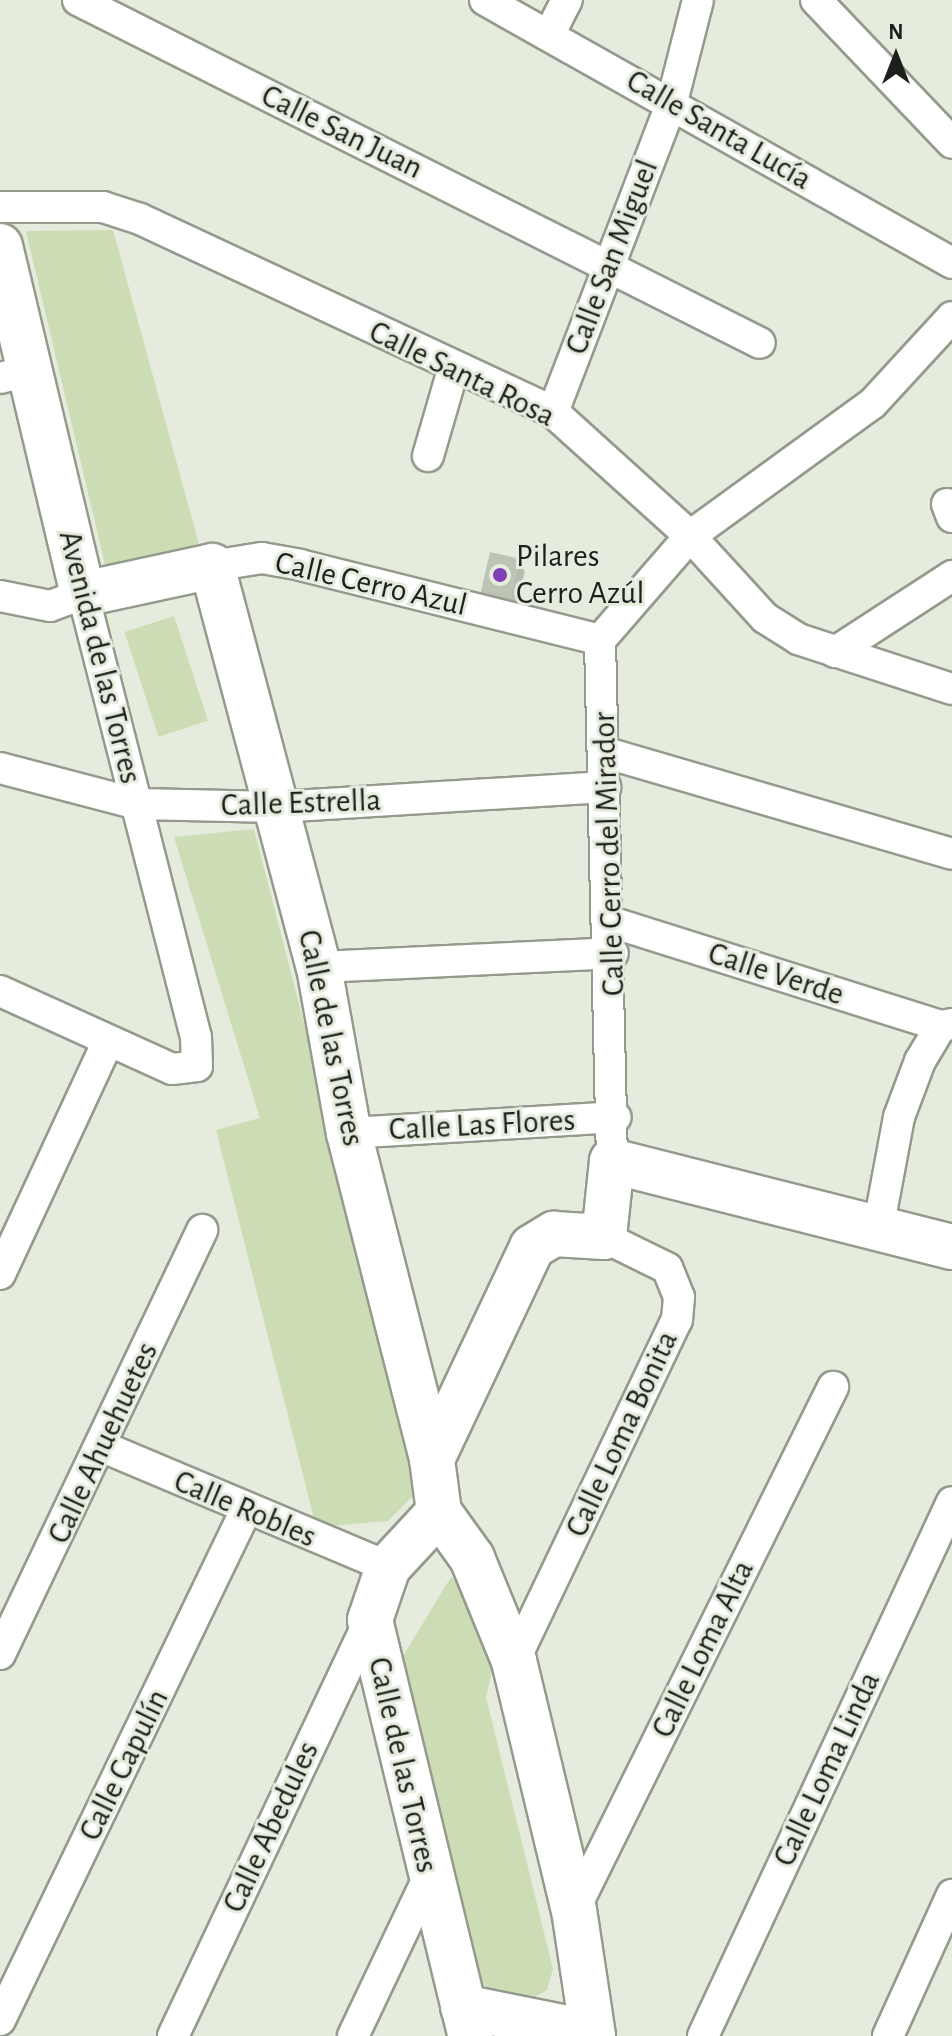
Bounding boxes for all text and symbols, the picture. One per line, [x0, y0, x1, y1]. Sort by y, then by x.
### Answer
north arrow [856, 16, 936, 96]
text: N [888, 21, 904, 43]
street label: Calle Santa Lucía [620, 62, 818, 198]
street label: Calle San Juan [255, 76, 429, 188]
street label: Calle San Miguel [557, 154, 667, 360]
street label: Calle Santa Rosa [363, 312, 561, 436]
street label: Avenida de las Torres [50, 527, 150, 787]
place label: Pilares Cerro Azúl [516, 538, 644, 613]
street label: Calle Cerro Azul [271, 543, 471, 625]
marker: Pilares Cerro Azúl [491, 566, 509, 584]
street label: Calle Cerro del Mirador [585, 711, 633, 997]
street label: Calle Estrella [220, 781, 382, 825]
street label: Calle de las Torres [289, 926, 373, 1150]
street label: Calle Verde [703, 934, 849, 1014]
street label: Calle Las Flores [388, 1101, 576, 1149]
street label: Calle Loma Bonita [558, 1325, 686, 1543]
street label: Calle Ahuehuetes [40, 1336, 166, 1550]
street label: Calle Robles [168, 1462, 322, 1556]
street label: Calle Loma Alta [644, 1554, 762, 1744]
street label: Calle de las Torres [360, 1654, 446, 1876]
street label: Calle Loma Linda [765, 1666, 889, 1872]
street label: Calle Capulín [71, 1683, 177, 1847]
street label: Calle Abedules [215, 1735, 327, 1919]

